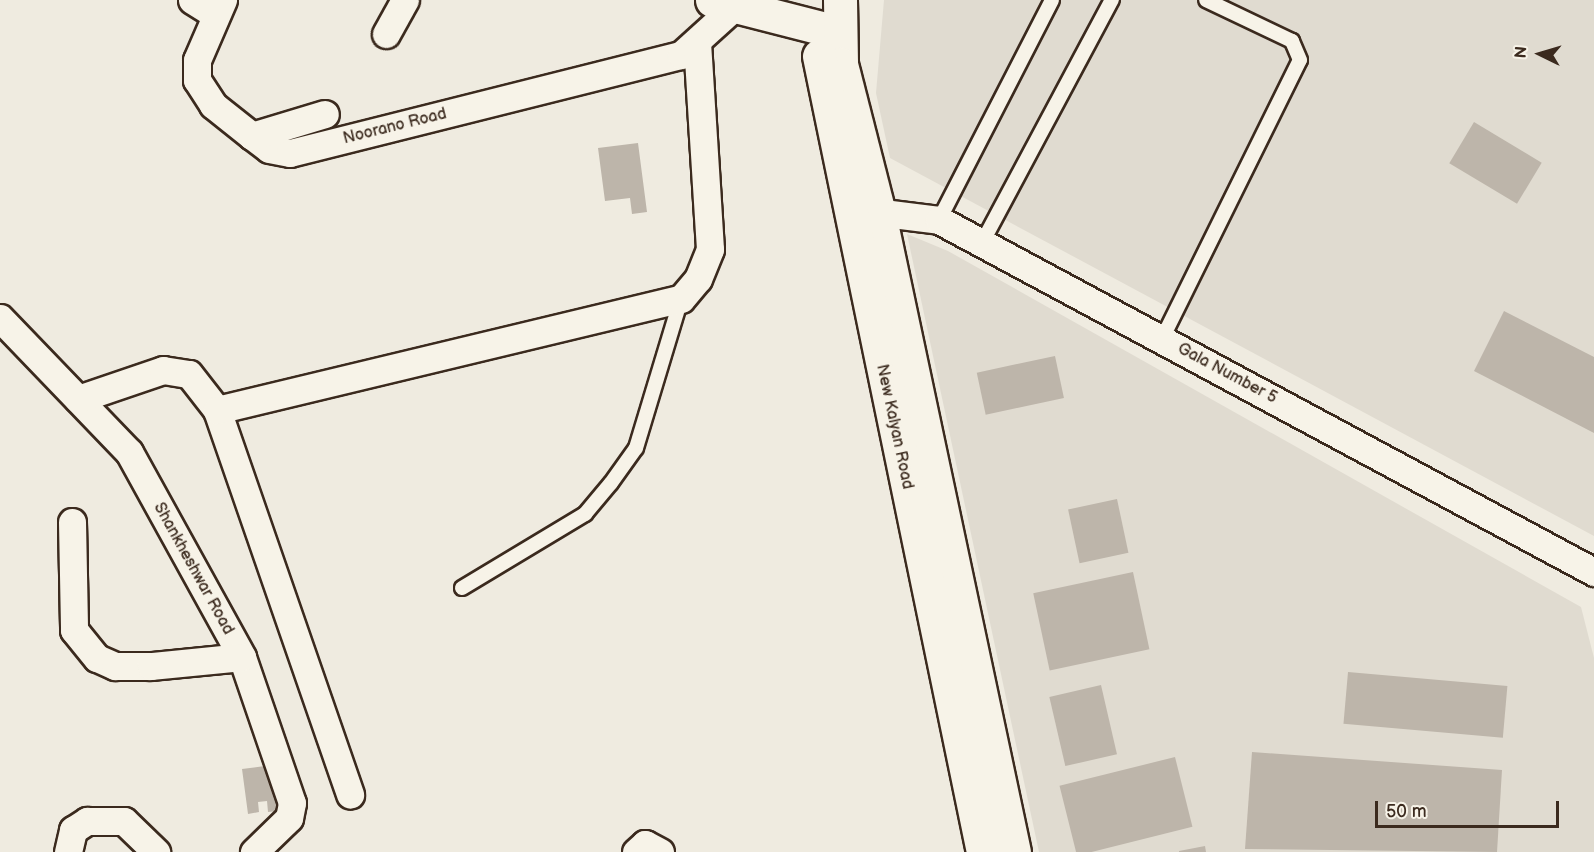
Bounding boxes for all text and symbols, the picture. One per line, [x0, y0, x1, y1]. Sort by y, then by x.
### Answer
north arrow [1510, 24, 1570, 84]
text: N [1512, 46, 1532, 59]
street label: Noorano Road [341, 105, 449, 149]
street label: Gala Number 5 [1174, 340, 1280, 408]
street label: New Kalyan Road [871, 363, 917, 491]
street label: Shankheshwar Road [149, 500, 237, 638]
scale bar [1378, 789, 1562, 827]
text: 50 m [1386, 801, 1427, 822]

